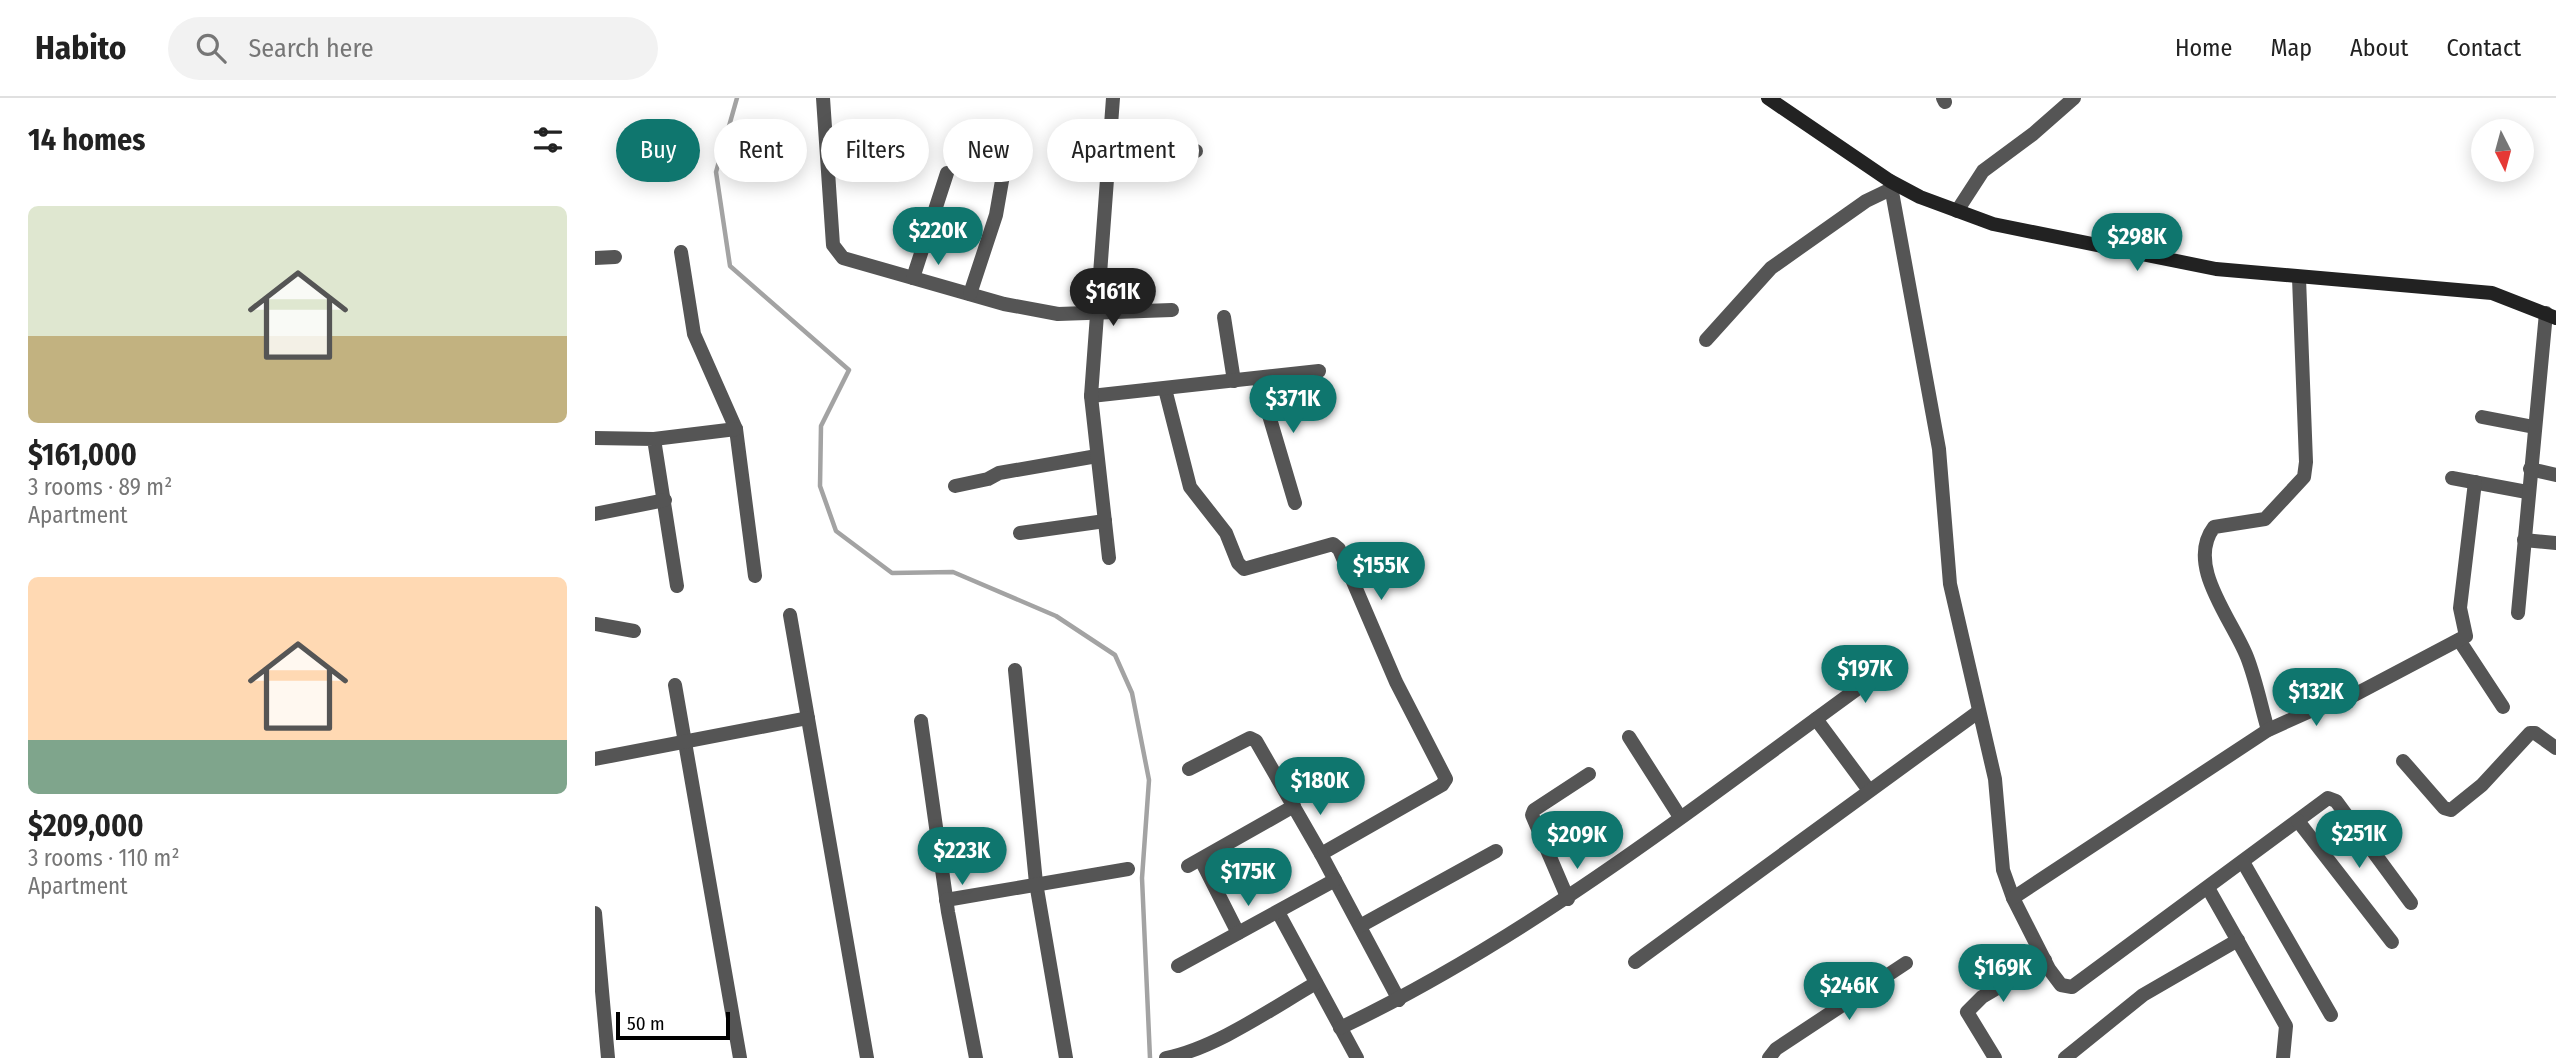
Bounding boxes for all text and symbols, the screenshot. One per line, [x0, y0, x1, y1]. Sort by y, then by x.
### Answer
search box [168, 17, 658, 80]
text: Habito [35, 28, 126, 68]
icon: search [192, 29, 230, 67]
text: Search here [248, 33, 374, 64]
text: Home [2175, 34, 2232, 62]
text: Map [2270, 34, 2312, 62]
text: About [2350, 34, 2408, 62]
text: Contact [2446, 34, 2521, 62]
chip: Buy [616, 119, 700, 182]
chip: Rent [714, 119, 807, 182]
chip: Filters [821, 119, 929, 182]
chip: New [943, 119, 1033, 182]
chip: Apartment [1047, 119, 1199, 182]
north arrow [2471, 119, 2534, 182]
map controls [2471, 119, 2534, 182]
icon: filters [529, 121, 567, 159]
text: 14 homes [28, 122, 145, 158]
pin: $220K [889, 208, 987, 267]
pin: $298K [2088, 214, 2186, 273]
text: $220K [909, 216, 967, 244]
text: $298K [2107, 222, 2167, 250]
icon: home [235, 252, 361, 378]
pin: $161K [1064, 268, 1162, 328]
text: $161K [1086, 277, 1140, 305]
pin: $371K [1244, 376, 1342, 435]
text: $371K [1266, 384, 1320, 412]
text: $161,000 [28, 437, 137, 473]
text: 3 rooms · 89 m² [28, 473, 172, 501]
text: Apartment [28, 501, 128, 529]
pin: $155K [1332, 542, 1430, 602]
text: $155K [1353, 551, 1409, 579]
icon: home [235, 623, 361, 749]
pin: $197K [1816, 646, 1914, 705]
text: $197K [1837, 654, 1893, 682]
pin: $132K [2267, 668, 2365, 728]
text: $132K [2288, 677, 2344, 705]
pin: $180K [1271, 758, 1369, 817]
text: $180K [1291, 766, 1349, 794]
text: $209,000 [28, 808, 144, 844]
pin: $251K [2310, 810, 2408, 870]
pin: $209K [1528, 812, 1626, 871]
text: $251K [2331, 819, 2387, 847]
text: $209K [1547, 820, 1607, 848]
pin: $223K [913, 828, 1011, 887]
text: $223K [934, 836, 990, 864]
text: 3 rooms · 110 m² [28, 844, 179, 872]
pin: $175K [1199, 848, 1297, 908]
text: $175K [1221, 857, 1275, 885]
text: Apartment [28, 872, 128, 900]
pin: $169K [1954, 944, 2052, 1004]
text: $169K [1974, 953, 2032, 981]
pin: $246K [1800, 962, 1898, 1022]
text: $246K [1820, 971, 1878, 999]
scale bar [616, 1009, 730, 1041]
text: 50 m [627, 1012, 665, 1035]

